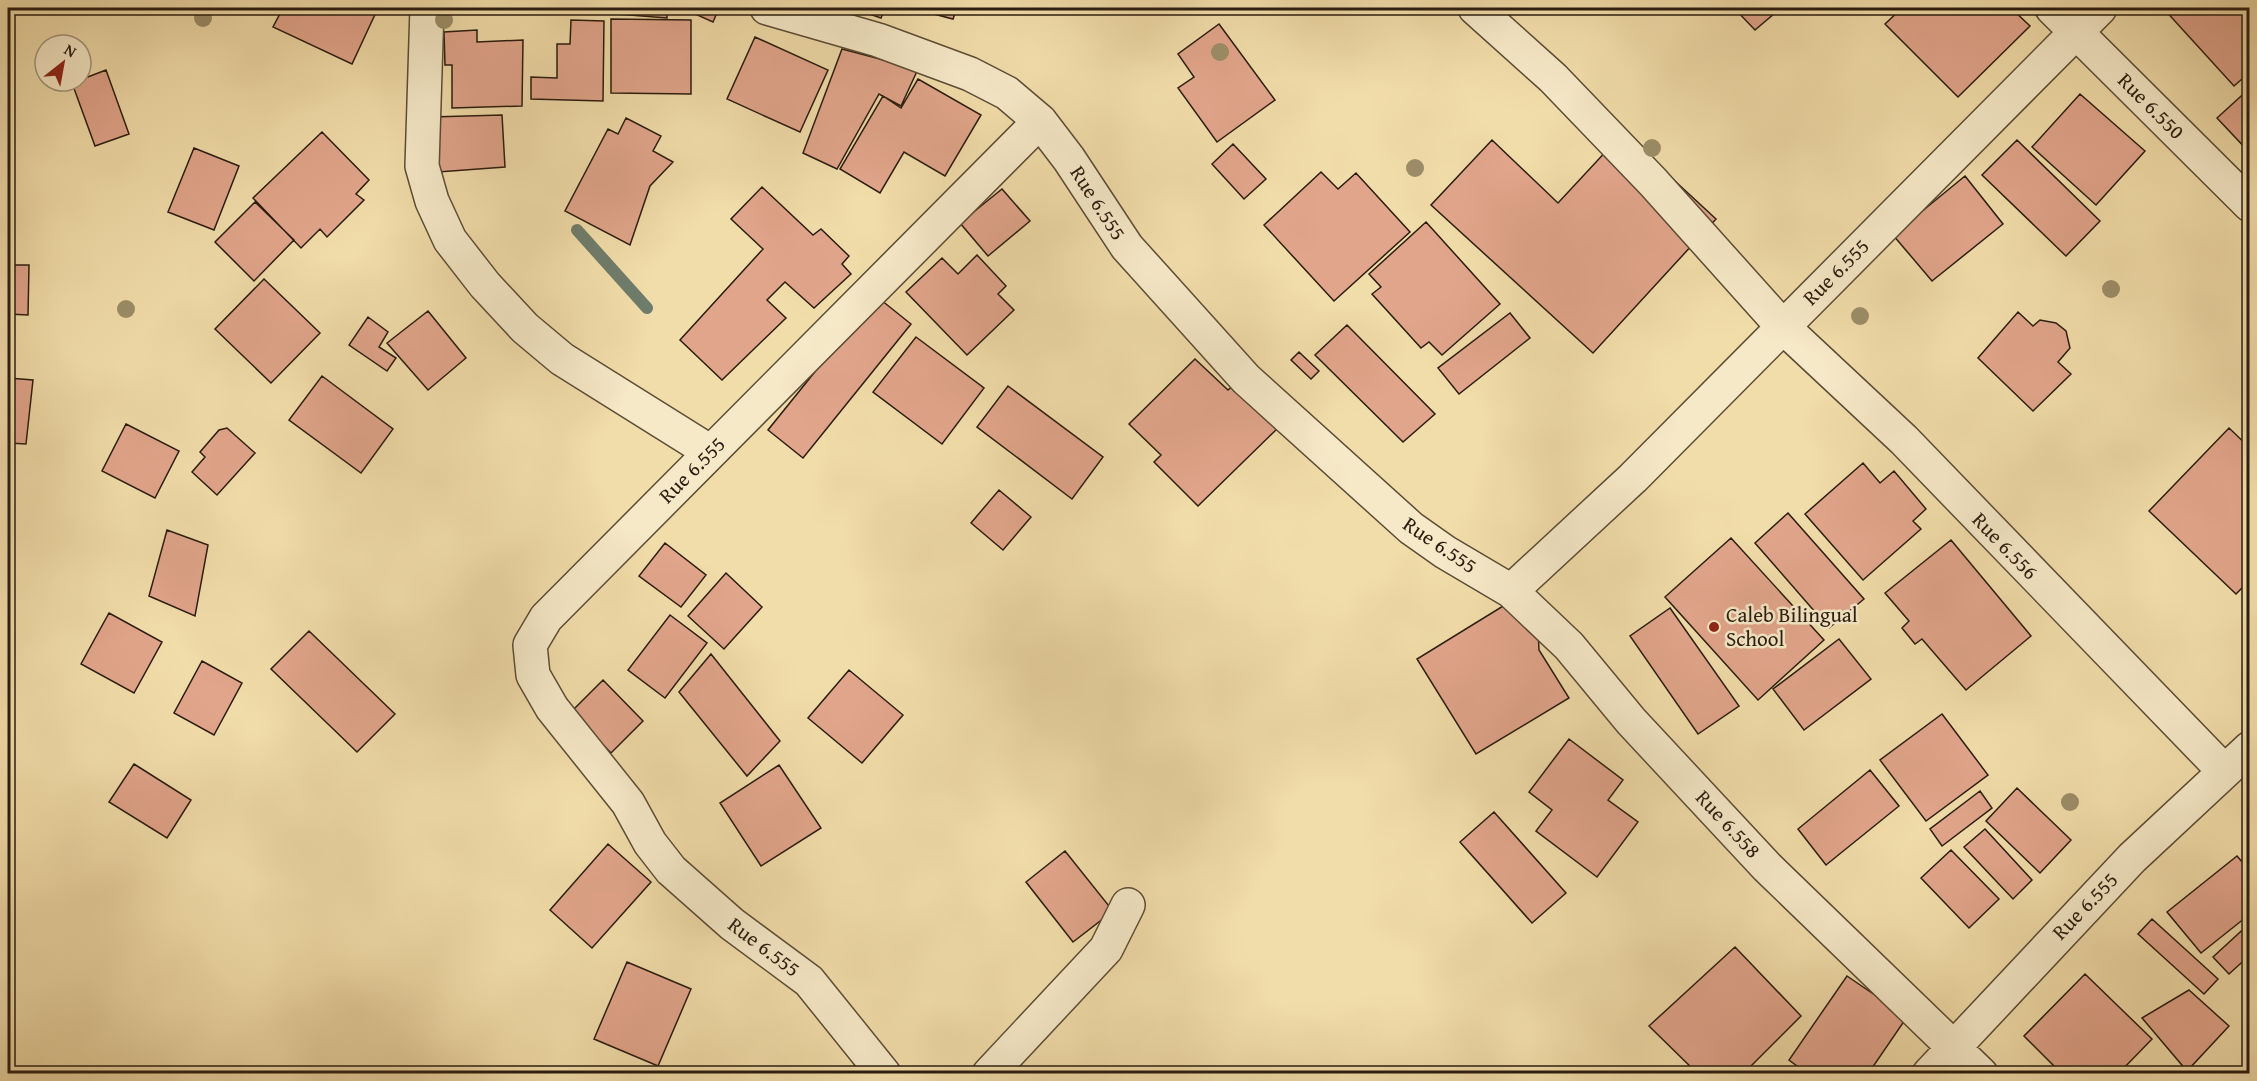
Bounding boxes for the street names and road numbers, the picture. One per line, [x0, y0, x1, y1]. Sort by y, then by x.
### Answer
street label: Rue 6.550 [2111, 65, 2192, 146]
street label: Rue 6.555 [1063, 159, 1134, 246]
street label: Rue 6.555 [1795, 231, 1876, 312]
street label: Rue 6.555 [651, 429, 732, 510]
street label: Rue 6.556 [1965, 505, 2046, 586]
street label: Rue 6.555 [1397, 508, 1484, 581]
street label: Rue 6.558 [1689, 783, 1768, 865]
street label: Rue 6.555 [2044, 865, 2125, 946]
street label: Rue 6.555 [722, 909, 807, 984]

